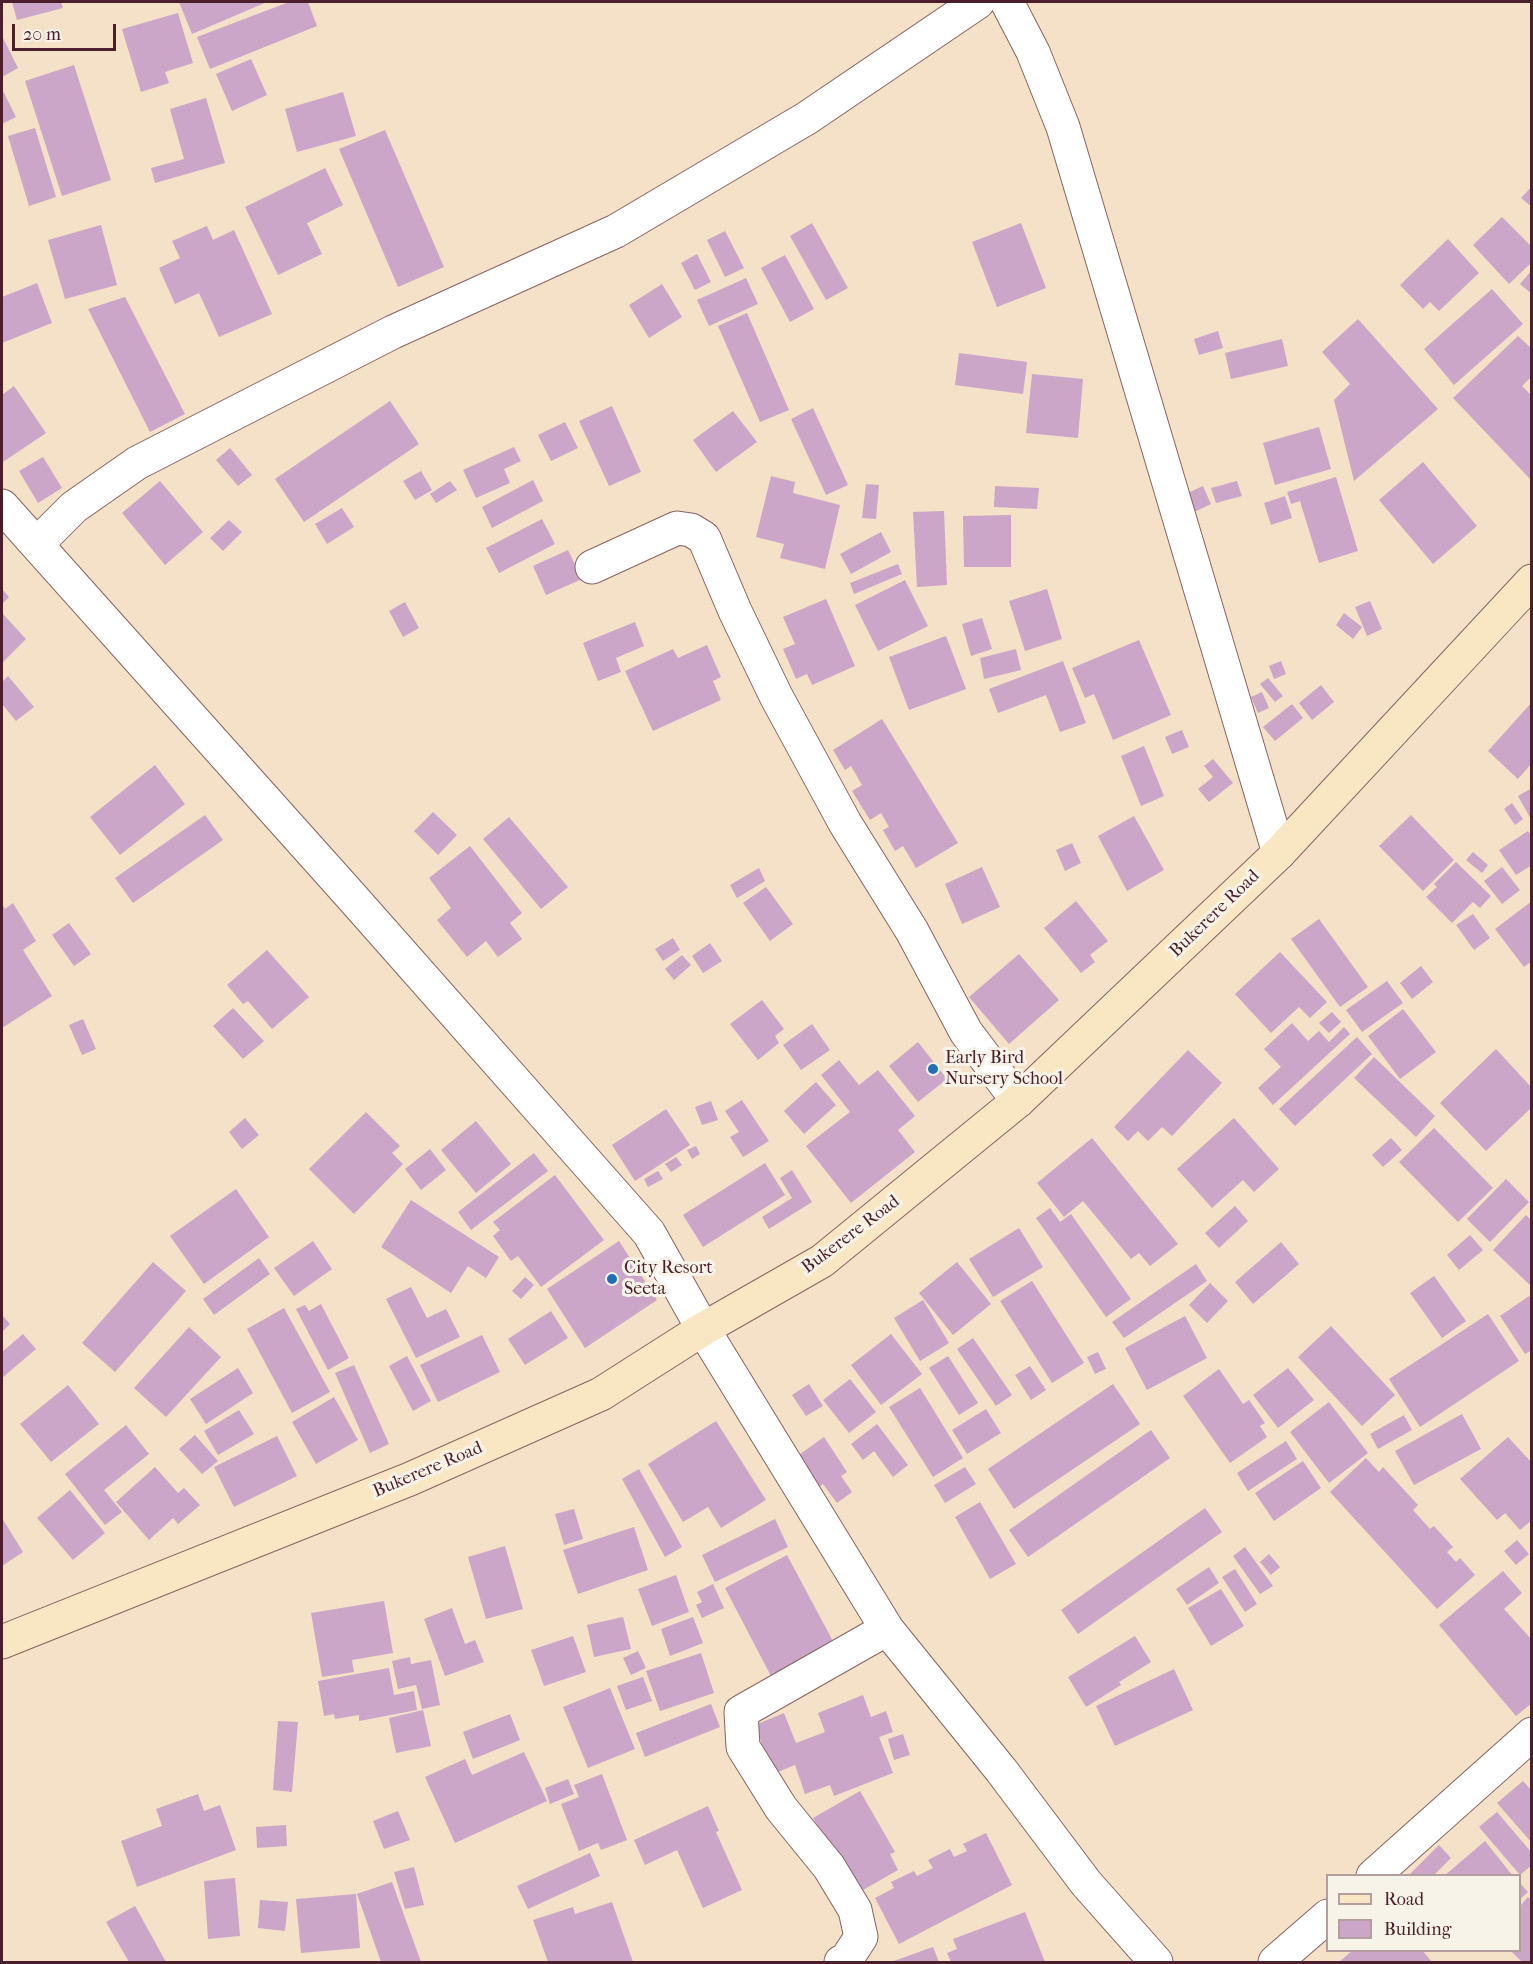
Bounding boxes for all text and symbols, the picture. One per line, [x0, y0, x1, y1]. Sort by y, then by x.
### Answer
scale bar [15, 12, 118, 50]
text: 20 m [23, 24, 61, 45]
street label: Bukerere Road [1166, 866, 1264, 962]
place label: Early Bird Nursery School [945, 1048, 1063, 1090]
marker: Early Bird Nursery School [926, 1062, 940, 1076]
street label: Bukerere Road [798, 1191, 904, 1279]
place label: City Resort Seeta [624, 1258, 713, 1300]
marker: City Resort Seeta [605, 1272, 619, 1286]
street label: Bukerere Road [370, 1437, 486, 1503]
legend [1326, 1874, 1521, 1952]
text: Road [1384, 1889, 1424, 1910]
text: Building [1384, 1919, 1451, 1940]

